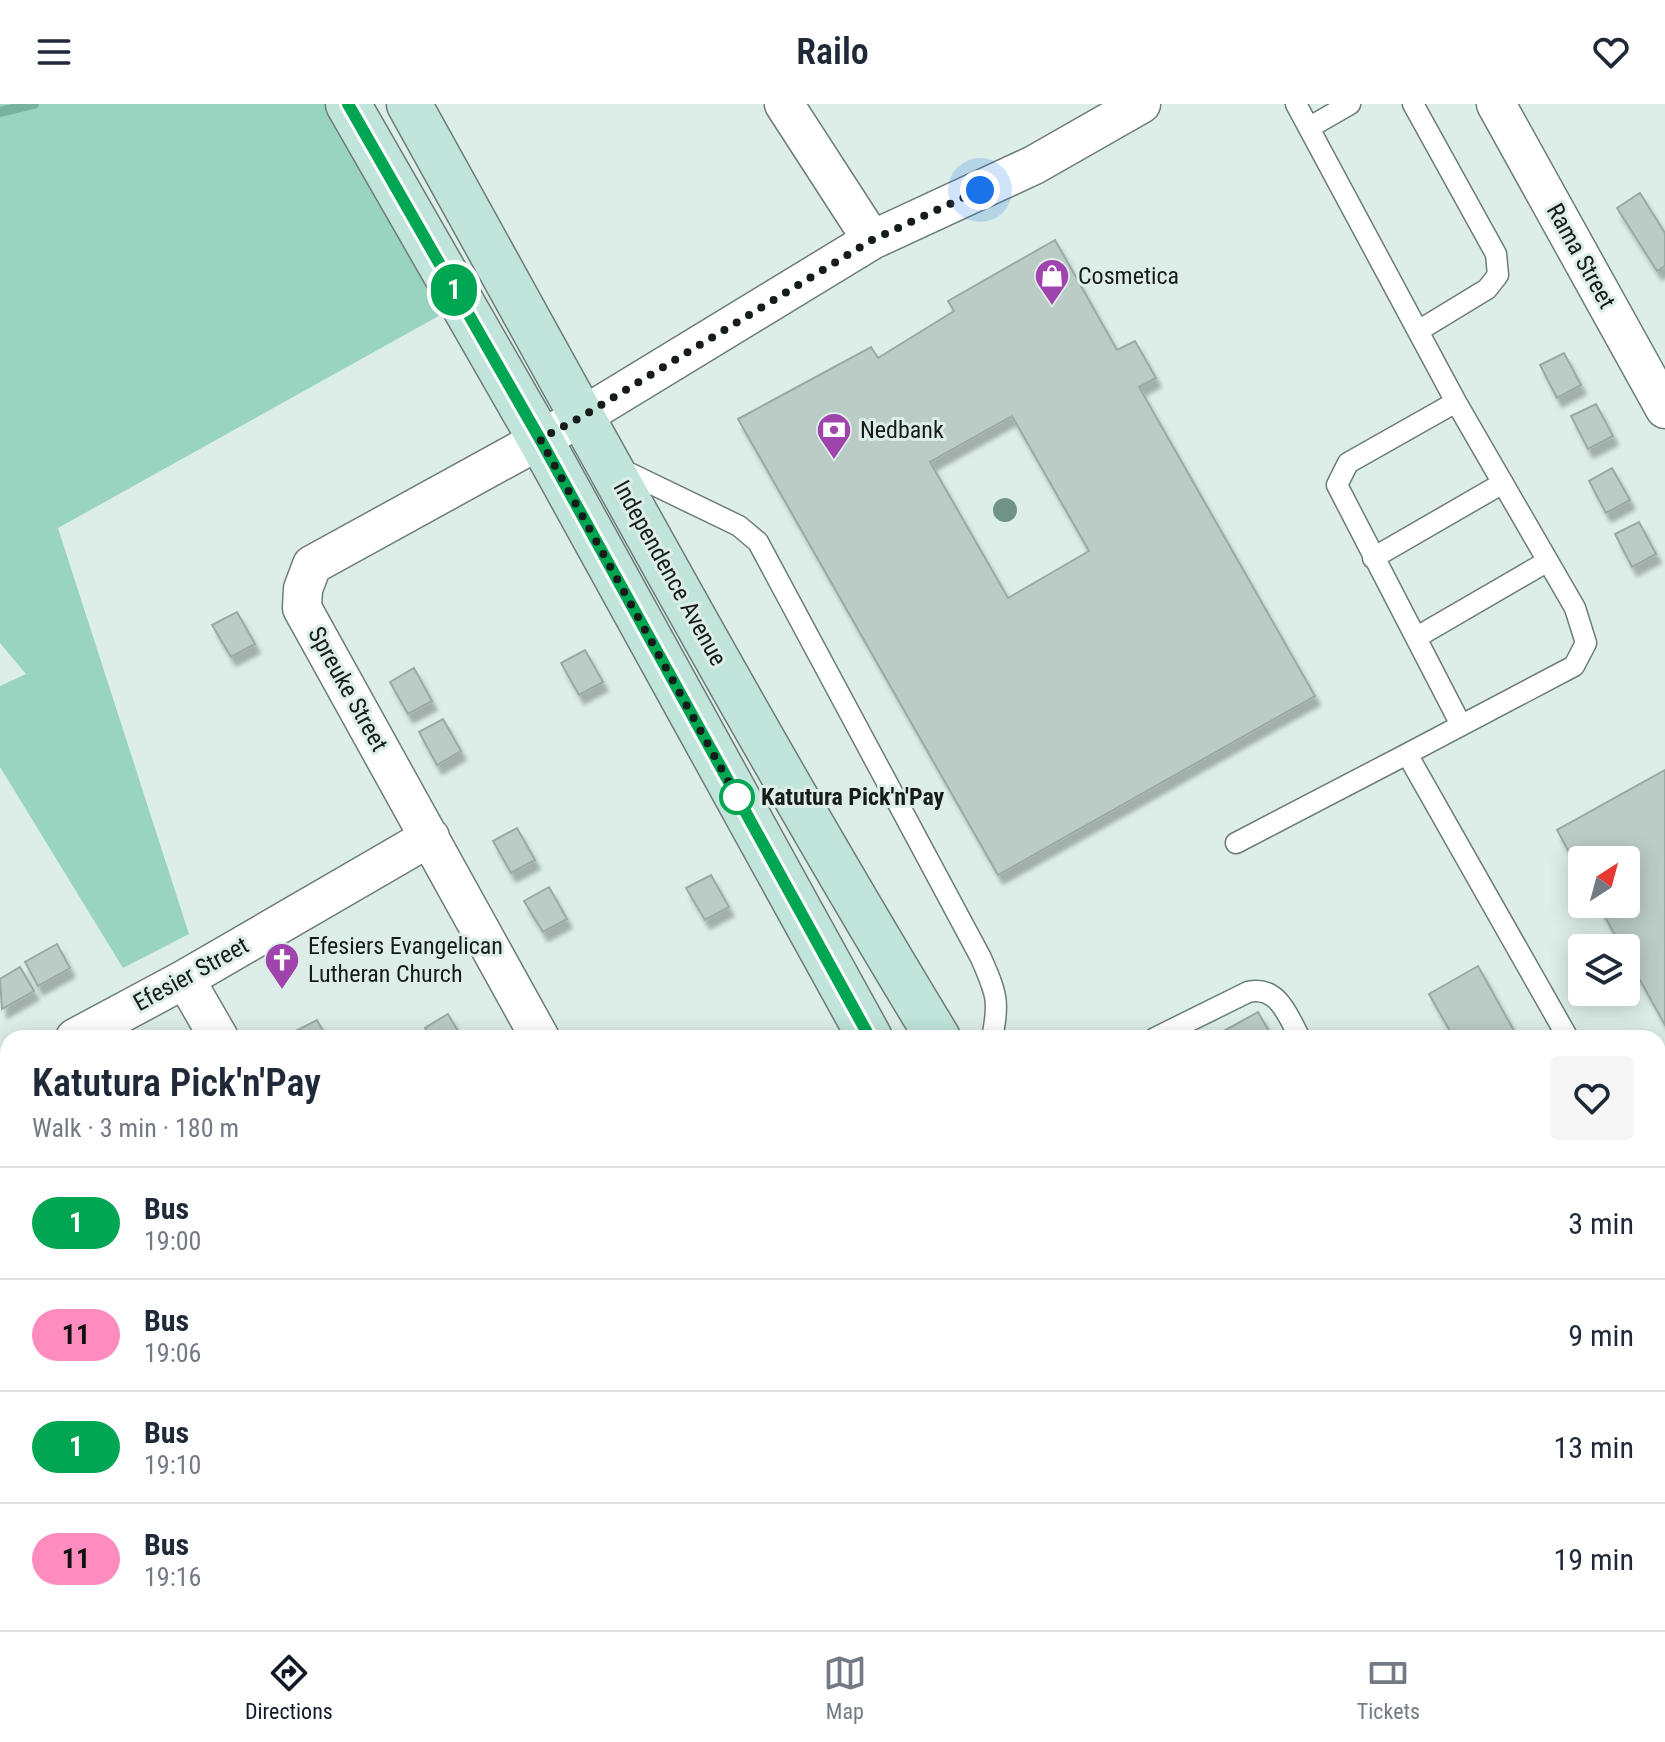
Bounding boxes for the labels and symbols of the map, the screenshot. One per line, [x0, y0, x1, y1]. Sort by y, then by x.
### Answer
your location [960, 170, 1000, 210]
street label: Rama Street [1541, 199, 1621, 313]
shop icon: Cosmetica [1033, 257, 1071, 307]
place label: Cosmetica [1078, 262, 1179, 290]
line badge: 1 [428, 264, 480, 316]
bank icon: Nedbank [815, 411, 853, 461]
place label: Nedbank [860, 416, 944, 444]
street label: Independence Avenue [608, 476, 732, 670]
street label: Spreuke Street [302, 622, 394, 756]
marker: Katutura Pick'n'Pay [720, 780, 754, 814]
place label: Katutura Pick'n'Pay [761, 783, 945, 811]
north arrow [1568, 846, 1640, 918]
street label: Efesier Street [129, 931, 253, 1017]
place label: Efesiers Evangelican Lutheran Church [308, 932, 503, 988]
church icon: Efesiers Evangelican Lutheran Church [263, 941, 301, 991]

